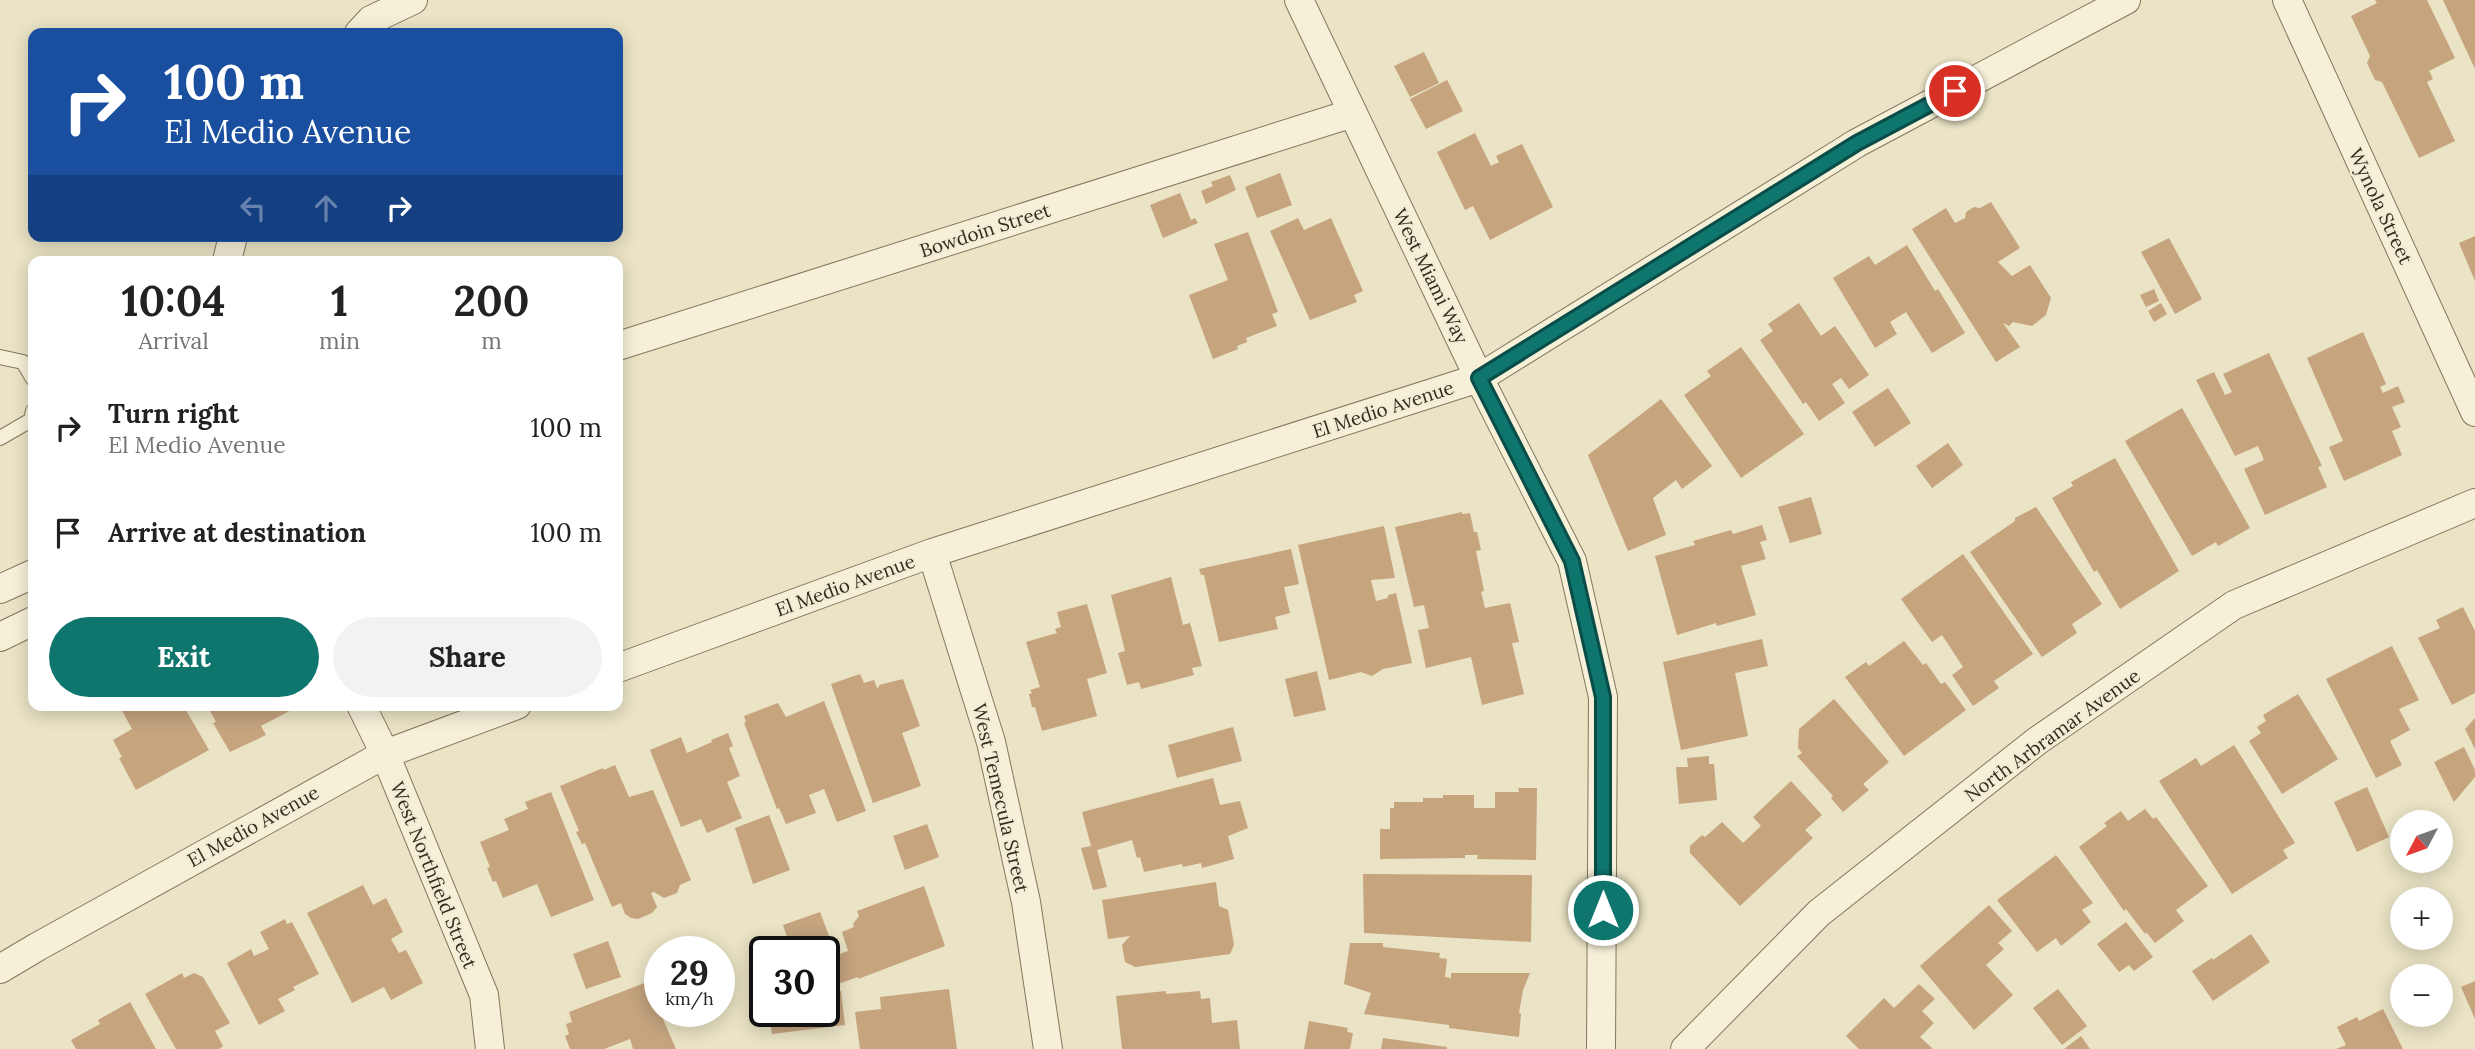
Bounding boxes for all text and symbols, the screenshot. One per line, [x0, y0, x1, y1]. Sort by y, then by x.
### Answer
text: 100 m [164, 50, 304, 112]
icon: right [49, 56, 140, 147]
pin [1925, 61, 1985, 121]
icon: arrive [1936, 72, 1974, 110]
text: El Medio Avenue [164, 111, 411, 152]
street label: Wynola Street [2344, 144, 2419, 268]
icon: left [234, 189, 272, 227]
icon: ahead [307, 189, 345, 227]
icon: right [380, 189, 418, 227]
street label: Bowdoin Street [917, 197, 1054, 262]
street label: West Miami Way [1388, 205, 1474, 347]
text: 10:04 [122, 274, 226, 328]
text: 1 [331, 274, 348, 328]
text: 200 [454, 274, 529, 328]
text: Arrival [138, 326, 209, 355]
text: min [319, 326, 360, 355]
text: m [481, 326, 502, 355]
street label: El Medio Avenue [1309, 375, 1457, 443]
text: Turn right [108, 397, 239, 430]
icon: right [49, 409, 87, 447]
text: 100 m [530, 411, 602, 444]
text: El Medio Avenue [108, 430, 286, 459]
icon: arrive [49, 514, 87, 552]
text: Arrive at destination [108, 516, 366, 549]
text: 100 m [530, 516, 602, 549]
street label: El Medio Avenue [772, 549, 918, 621]
button: Exit [49, 617, 319, 697]
button: Share [333, 617, 602, 697]
street label: North Arbramar Avenue [1960, 663, 2144, 807]
street label: West Temecula Street [968, 701, 1035, 896]
street label: West Northfield Street [385, 778, 483, 973]
street label: El Medio Avenue [183, 780, 323, 872]
north arrow [2390, 810, 2454, 873]
map controls [2390, 810, 2453, 1027]
position arrow [1566, 873, 1640, 947]
button: + [2390, 887, 2453, 950]
speed limit sign: 30 [749, 936, 840, 1027]
text: 29 [670, 950, 709, 995]
button: − [2390, 964, 2453, 1027]
text: km/h [665, 987, 714, 1010]

